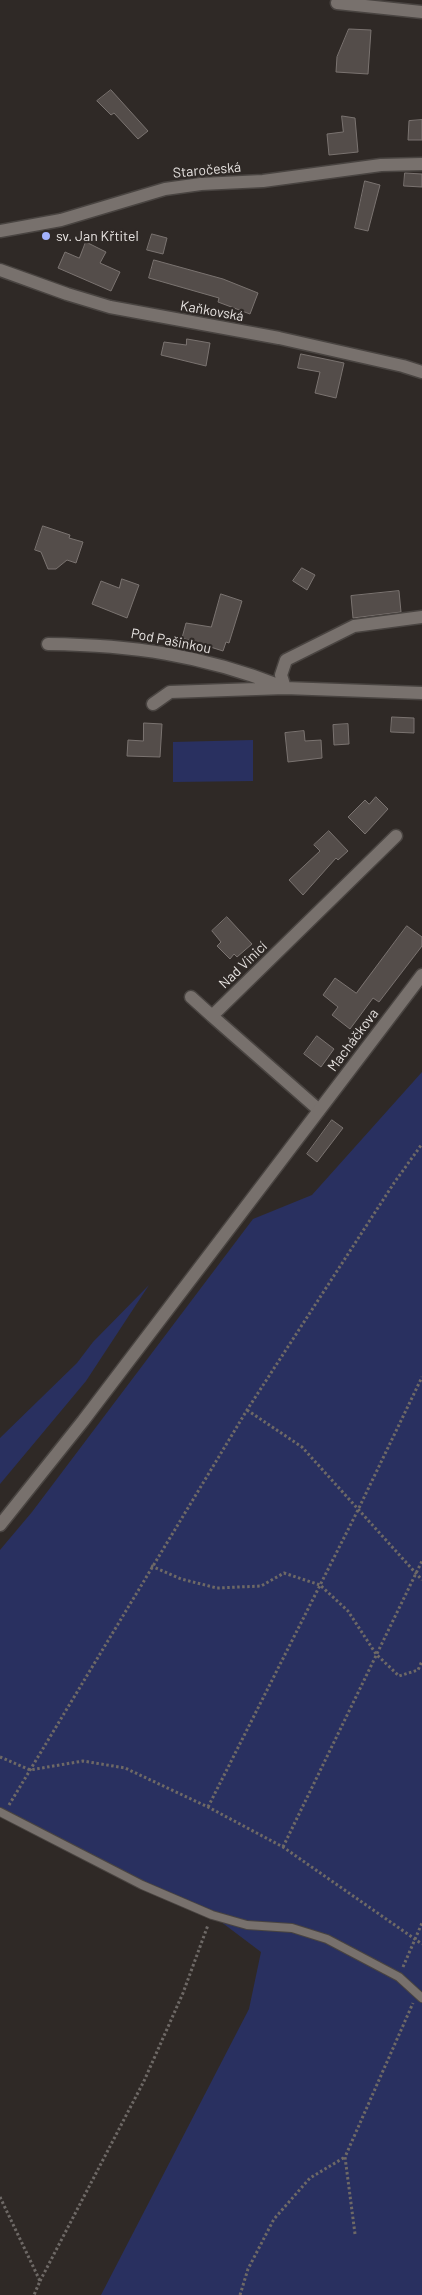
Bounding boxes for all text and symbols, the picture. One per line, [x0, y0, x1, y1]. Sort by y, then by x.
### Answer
street label: Staročeská [172, 159, 242, 181]
place label: sv. Jan Křtitel [56, 228, 139, 244]
marker: sv. Jan Křtitel [40, 230, 52, 242]
street label: Kaňkovská [179, 297, 245, 325]
street label: Pod Pašinkou [130, 625, 212, 657]
street label: Nad Vinicí [215, 938, 271, 992]
street label: Macháčkova [324, 1005, 382, 1075]

